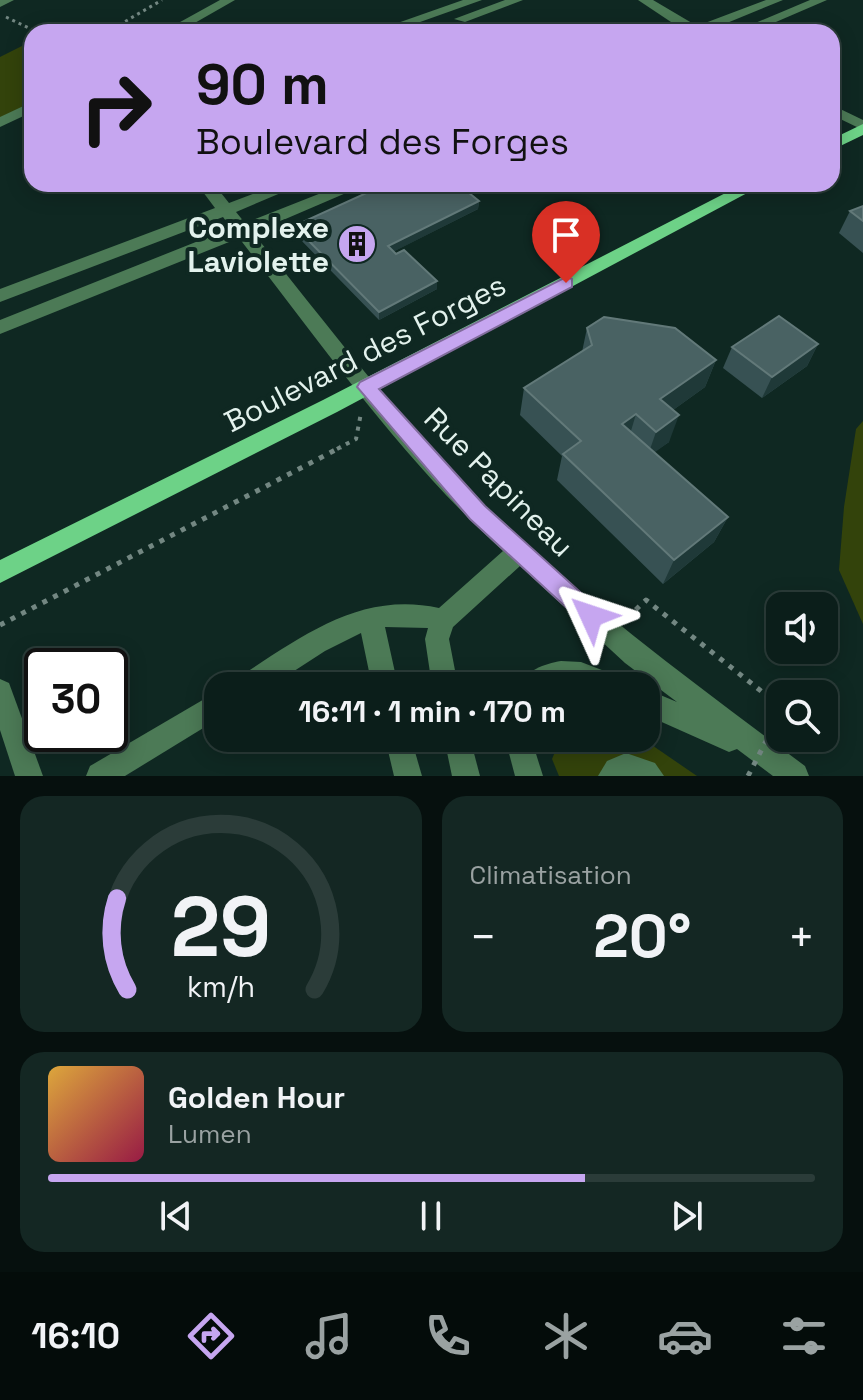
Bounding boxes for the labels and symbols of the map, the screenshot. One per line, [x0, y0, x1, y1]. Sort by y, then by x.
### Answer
pin [532, 201, 600, 283]
place label: Complexe Laviolette [187, 208, 329, 281]
building icon: Complexe Laviolette [336, 223, 378, 265]
street label: Boulevard des Forges [218, 265, 512, 441]
street label: Rue Papineau [416, 399, 582, 565]
position arrow [549, 574, 633, 658]
speed limit sign: 30 [24, 648, 128, 752]

